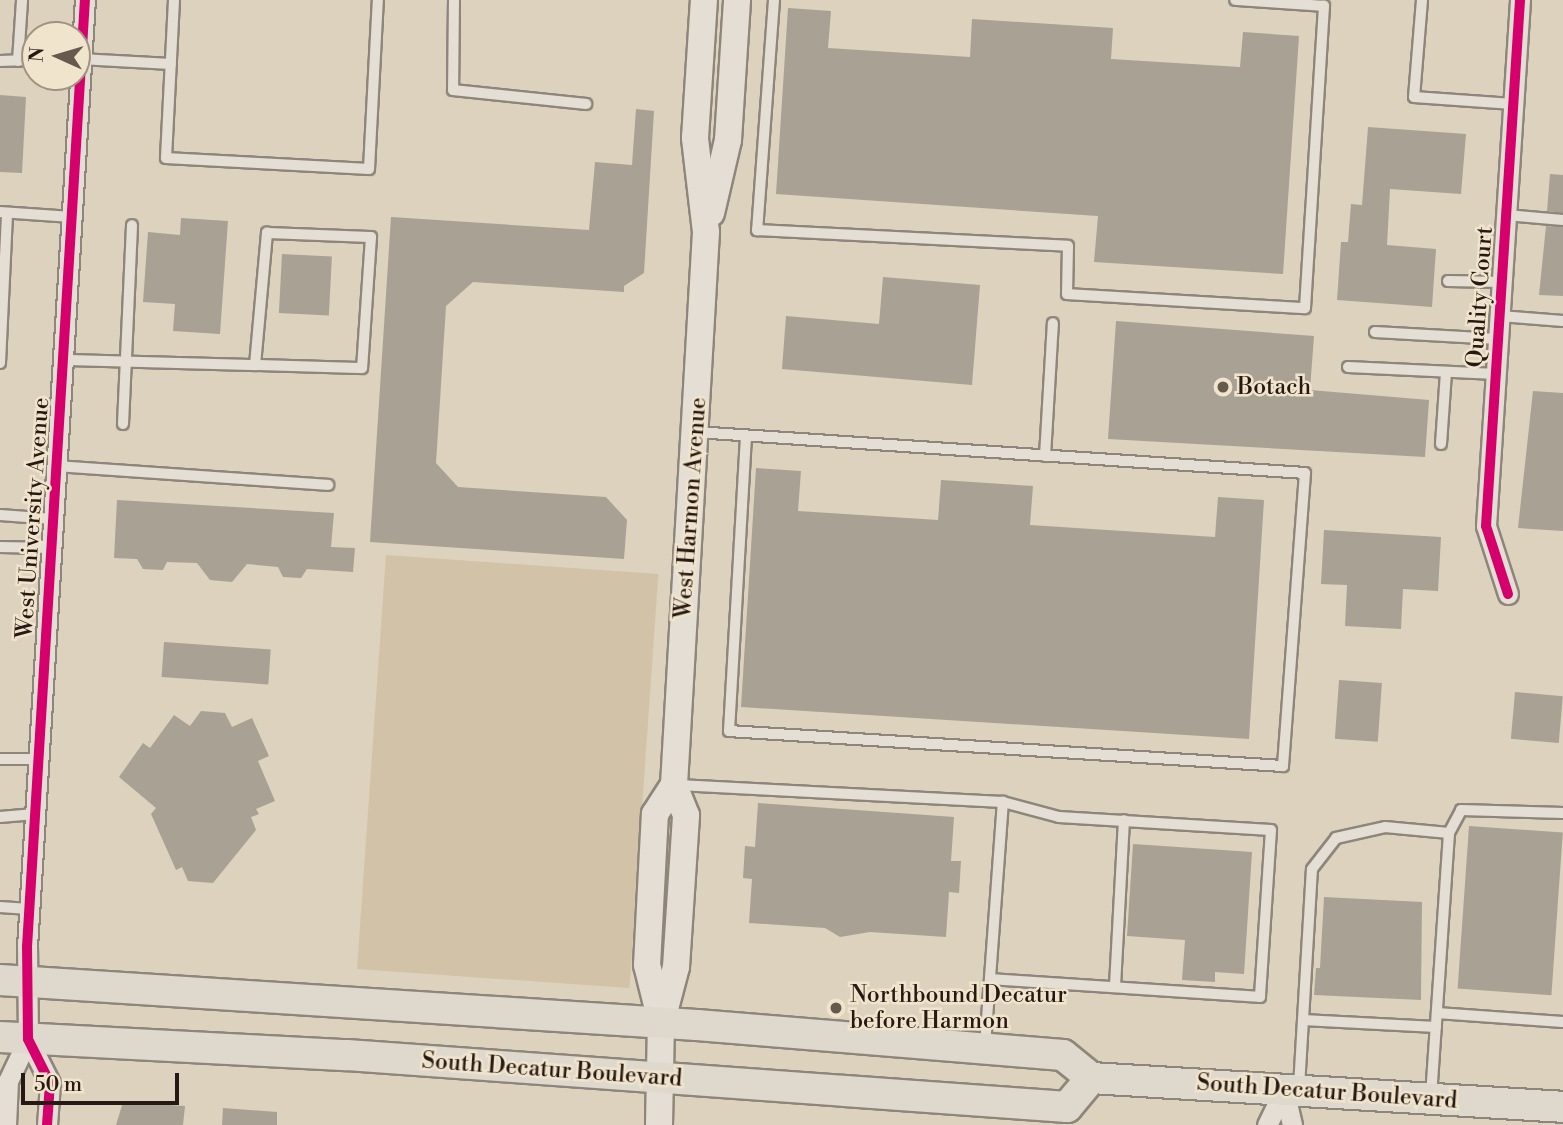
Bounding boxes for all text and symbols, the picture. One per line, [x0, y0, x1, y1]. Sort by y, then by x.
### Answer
north arrow [21, 21, 91, 91]
text: N [25, 46, 50, 63]
street label: Quality Court [1461, 225, 1499, 369]
place label: Botach [1237, 373, 1311, 401]
marker: Botach [1215, 379, 1231, 395]
street label: West University Avenue [11, 396, 55, 640]
street label: West Harmon Avenue [669, 396, 713, 620]
place label: Northbound Decatur before Harmon [850, 981, 1067, 1035]
marker: Northbound Decatur before Harmon [828, 1000, 844, 1016]
street label: South Decatur Boulevard [421, 1047, 683, 1093]
scale bar [24, 1058, 182, 1102]
street label: South Decatur Boulevard [1196, 1069, 1458, 1115]
text: 50 m [34, 1072, 82, 1098]

